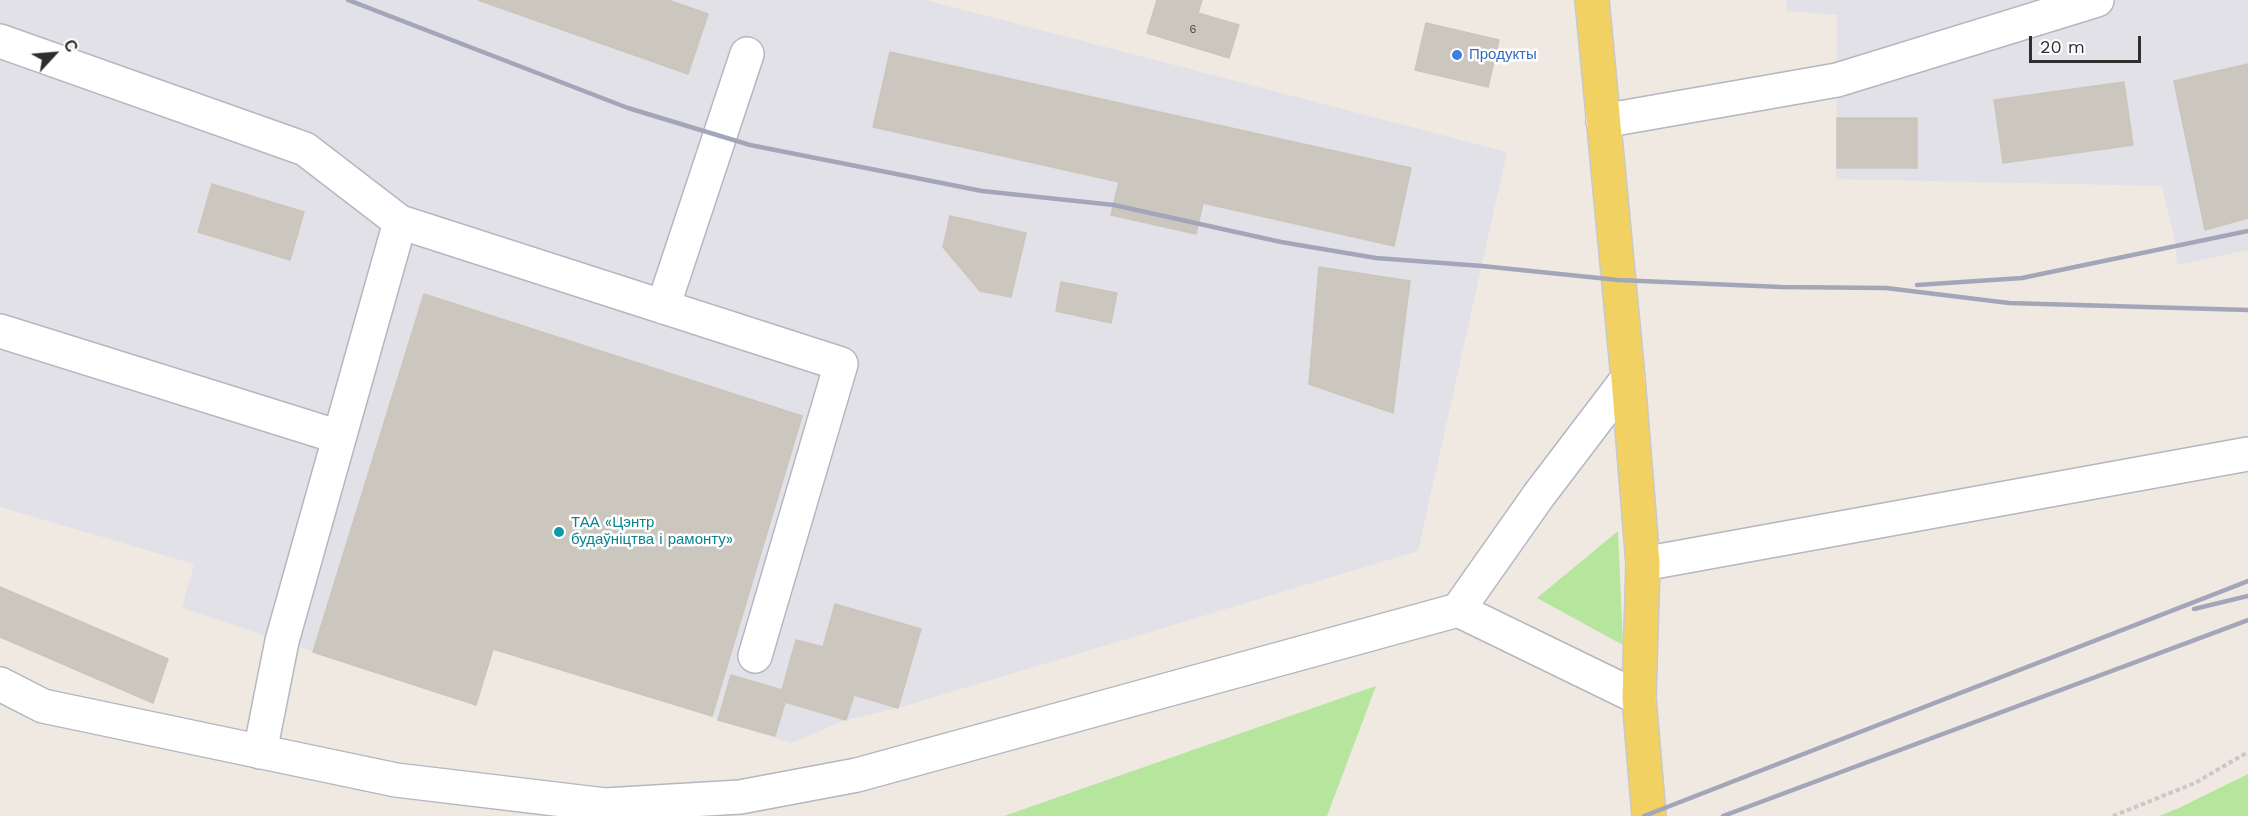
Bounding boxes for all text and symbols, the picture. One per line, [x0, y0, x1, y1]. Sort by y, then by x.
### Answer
house number: 6 [1189, 22, 1197, 36]
north arrow [24, 24, 84, 84]
scale bar [2032, 24, 2144, 62]
text: 20 m [2040, 36, 2085, 57]
text: С [60, 37, 82, 55]
place label: Продукты [1469, 46, 1537, 64]
marker: Продукты [1450, 48, 1464, 62]
place label: ТАА «Цэнтр будаўніцтва і рамонту» [571, 514, 733, 549]
marker: ТАА «Цэнтр будаўніцтва і рамонту» [552, 525, 566, 539]

